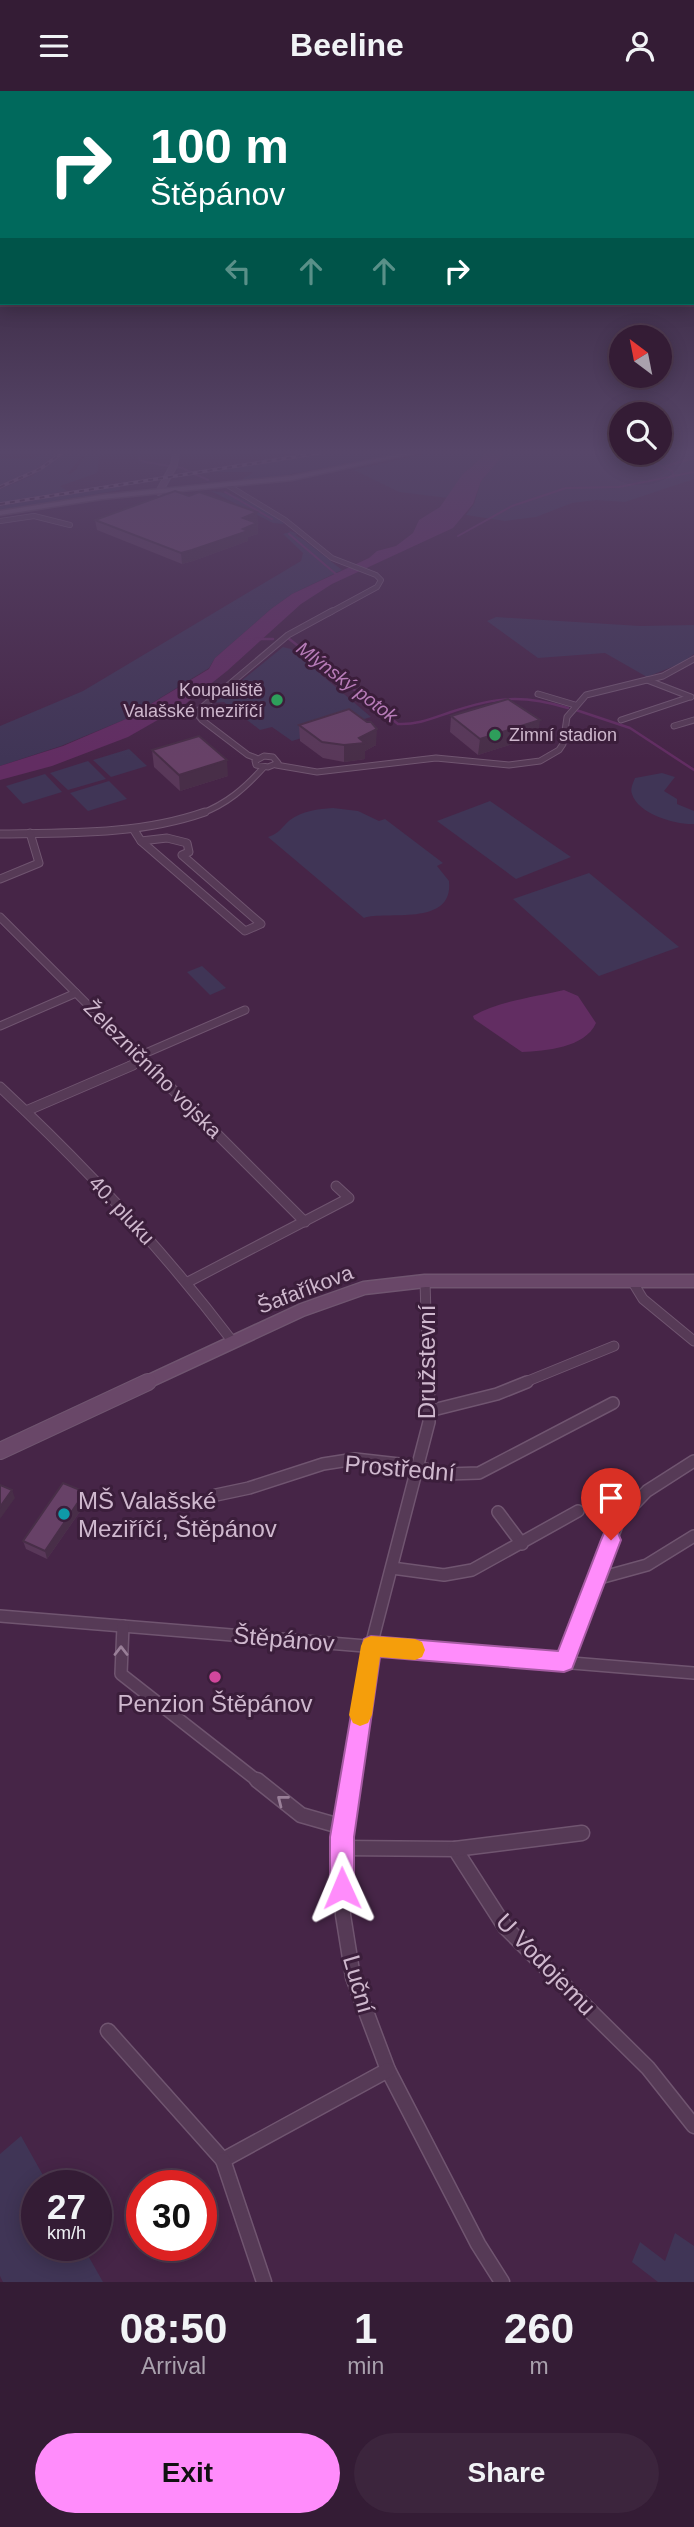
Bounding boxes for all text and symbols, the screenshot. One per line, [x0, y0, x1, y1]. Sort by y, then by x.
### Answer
icon: menu [35, 27, 73, 65]
text: Beeline [290, 27, 404, 63]
icon: person [621, 27, 659, 65]
icon: right [35, 119, 126, 210]
text: 100 m [150, 119, 289, 173]
text: Štěpánov [150, 176, 285, 212]
icon: left [219, 252, 257, 290]
icon: ahead [292, 252, 330, 290]
icon: ahead [365, 252, 403, 290]
icon: right [438, 252, 476, 290]
north arrow [609, 325, 672, 389]
map controls [609, 325, 672, 465]
button: search [609, 402, 672, 465]
water label: Mlýnský potok [293, 637, 403, 728]
place label: Koupaliště Valašské meziříčí [123, 680, 263, 721]
marker: Koupaliště Valašské meziříčí [269, 692, 285, 708]
place label: Zimní stadion [509, 725, 617, 745]
marker: Zimní stadion [487, 727, 503, 743]
street label: Železničního vojska [80, 996, 227, 1143]
street label: 40. pluku [85, 1171, 159, 1249]
street label: Šafaříkova [254, 1260, 356, 1318]
street label: Družstevní [413, 1304, 440, 1419]
street label: Prostřední [344, 1450, 457, 1486]
pin [581, 1468, 641, 1540]
icon: arrive [592, 1479, 630, 1517]
place label: MŠ Valašské Meziříčí, Štěpánov [78, 1487, 277, 1542]
marker: MŠ Valašské Meziříčí, Štěpánov [56, 1506, 72, 1522]
street label: Štěpánov [232, 1621, 336, 1657]
one-way arrow [113, 1645, 129, 1655]
marker: Penzion Štěpánov [207, 1669, 223, 1685]
place label: Penzion Štěpánov [118, 1690, 312, 1717]
one-way arrow [277, 1796, 289, 1809]
position arrow [305, 1851, 379, 1925]
street label: U Vodojemu [491, 1908, 601, 2020]
street label: Luční [338, 1952, 380, 2016]
speed limit sign: 30 [126, 2170, 217, 2261]
text: 27 [47, 2187, 86, 2226]
text: km/h [47, 2223, 86, 2243]
text: 08:50 [120, 2305, 227, 2352]
text: 1 [354, 2305, 377, 2352]
text: 260 [504, 2305, 574, 2352]
text: Arrival [141, 2353, 206, 2379]
text: min [347, 2353, 384, 2379]
text: m [530, 2353, 549, 2379]
button: Exit [35, 2433, 340, 2513]
button: Share [354, 2433, 659, 2513]

